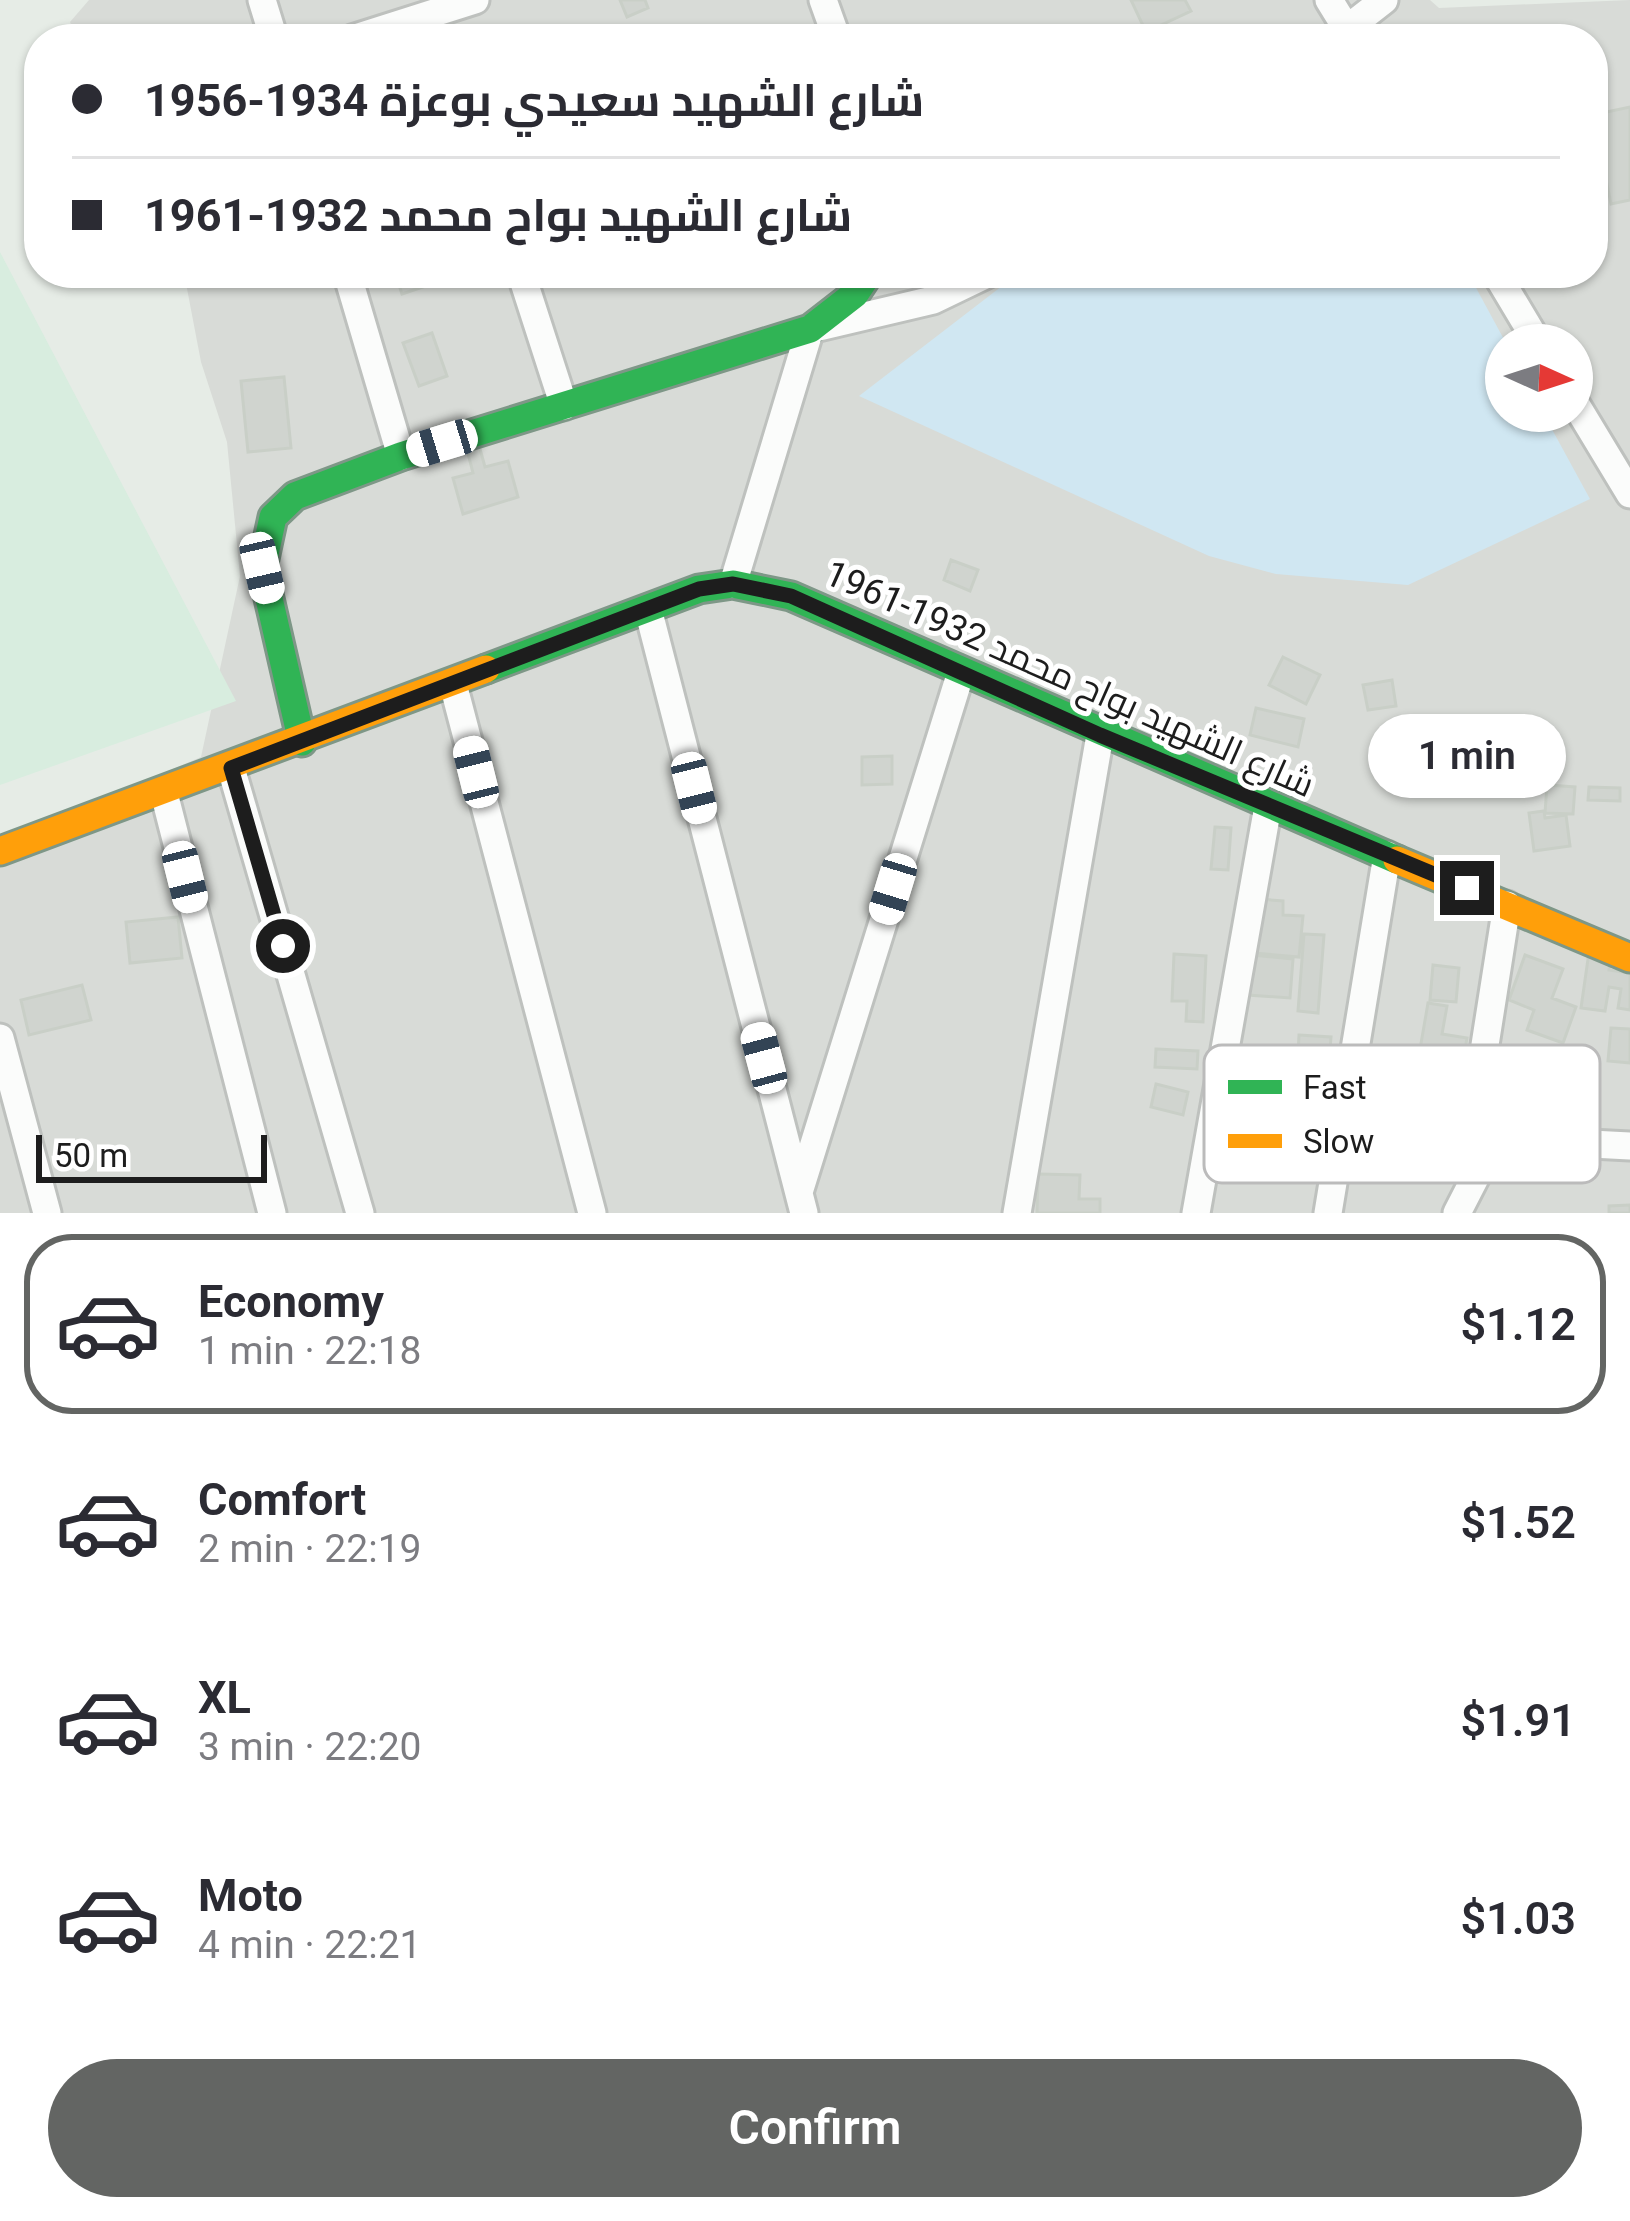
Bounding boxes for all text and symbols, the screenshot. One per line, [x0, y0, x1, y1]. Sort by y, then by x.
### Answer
text: شارع الشهيد سعيدي بوعزة 1934-1956 [144, 74, 924, 127]
text: شارع الشهيد بواح محمد 1932-1961 [144, 189, 852, 242]
north arrow [1485, 324, 1593, 432]
map controls [1485, 324, 1593, 432]
car [402, 415, 482, 471]
car [236, 529, 288, 607]
street label: شارع الشهيد بواح محمد 1932-1961 [817, 552, 1321, 809]
callout: 1 min [1368, 714, 1566, 798]
car [450, 733, 502, 811]
text: 1 min [1418, 733, 1516, 779]
car [668, 749, 720, 827]
car [159, 838, 211, 916]
car [865, 849, 921, 929]
route end [1440, 861, 1494, 915]
route start [256, 919, 310, 973]
car [737, 1019, 791, 1097]
legend [1204, 1045, 1600, 1183]
text: Fast [1303, 1068, 1366, 1107]
text: Slow [1303, 1122, 1374, 1161]
scale bar [36, 1129, 267, 1182]
text: 50 m [54, 1136, 128, 1175]
icon: car [54, 1270, 162, 1378]
text: Economy [198, 1275, 384, 1328]
text: $1.12 [1460, 1298, 1576, 1351]
text: 1 min · 22:18 [198, 1328, 421, 1374]
icon: car [54, 1468, 162, 1576]
text: Comfort [198, 1473, 366, 1526]
text: $1.52 [1460, 1496, 1576, 1549]
text: 2 min · 22:19 [198, 1526, 421, 1572]
icon: car [54, 1666, 162, 1774]
text: XL [198, 1671, 251, 1724]
text: $1.91 [1460, 1694, 1576, 1747]
text: 3 min · 22:20 [198, 1724, 421, 1770]
icon: car [54, 1864, 162, 1972]
text: Moto [198, 1869, 303, 1922]
text: $1.03 [1460, 1892, 1576, 1945]
text: 4 min · 22:21 [198, 1922, 421, 1968]
button: Confirm [48, 2059, 1582, 2197]

